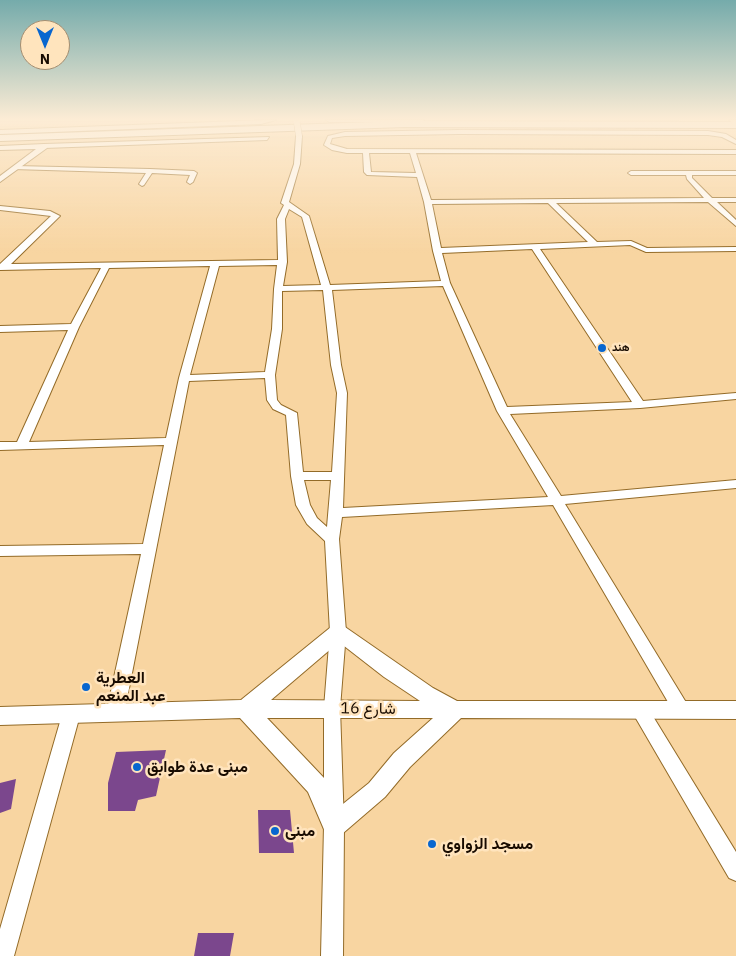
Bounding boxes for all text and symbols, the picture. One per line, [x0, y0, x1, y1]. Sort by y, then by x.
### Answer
north arrow [20, 20, 70, 70]
text: N [40, 50, 50, 68]
place label: هند [612, 341, 629, 355]
marker: هند [596, 342, 608, 354]
place label: العطرية عبد المنعم [96, 668, 165, 706]
marker: العطرية عبد المنعم [80, 681, 92, 693]
street label: شارع 16 [340, 699, 396, 719]
place label: مبنى عدة طوابق [147, 757, 248, 777]
marker: مبنى عدة طوابق [131, 761, 143, 773]
place label: مبنى [285, 821, 315, 841]
marker: مبنى [269, 825, 281, 837]
place label: مسجد الزواوي [442, 834, 533, 854]
marker: مسجد الزواوي [426, 838, 438, 850]

